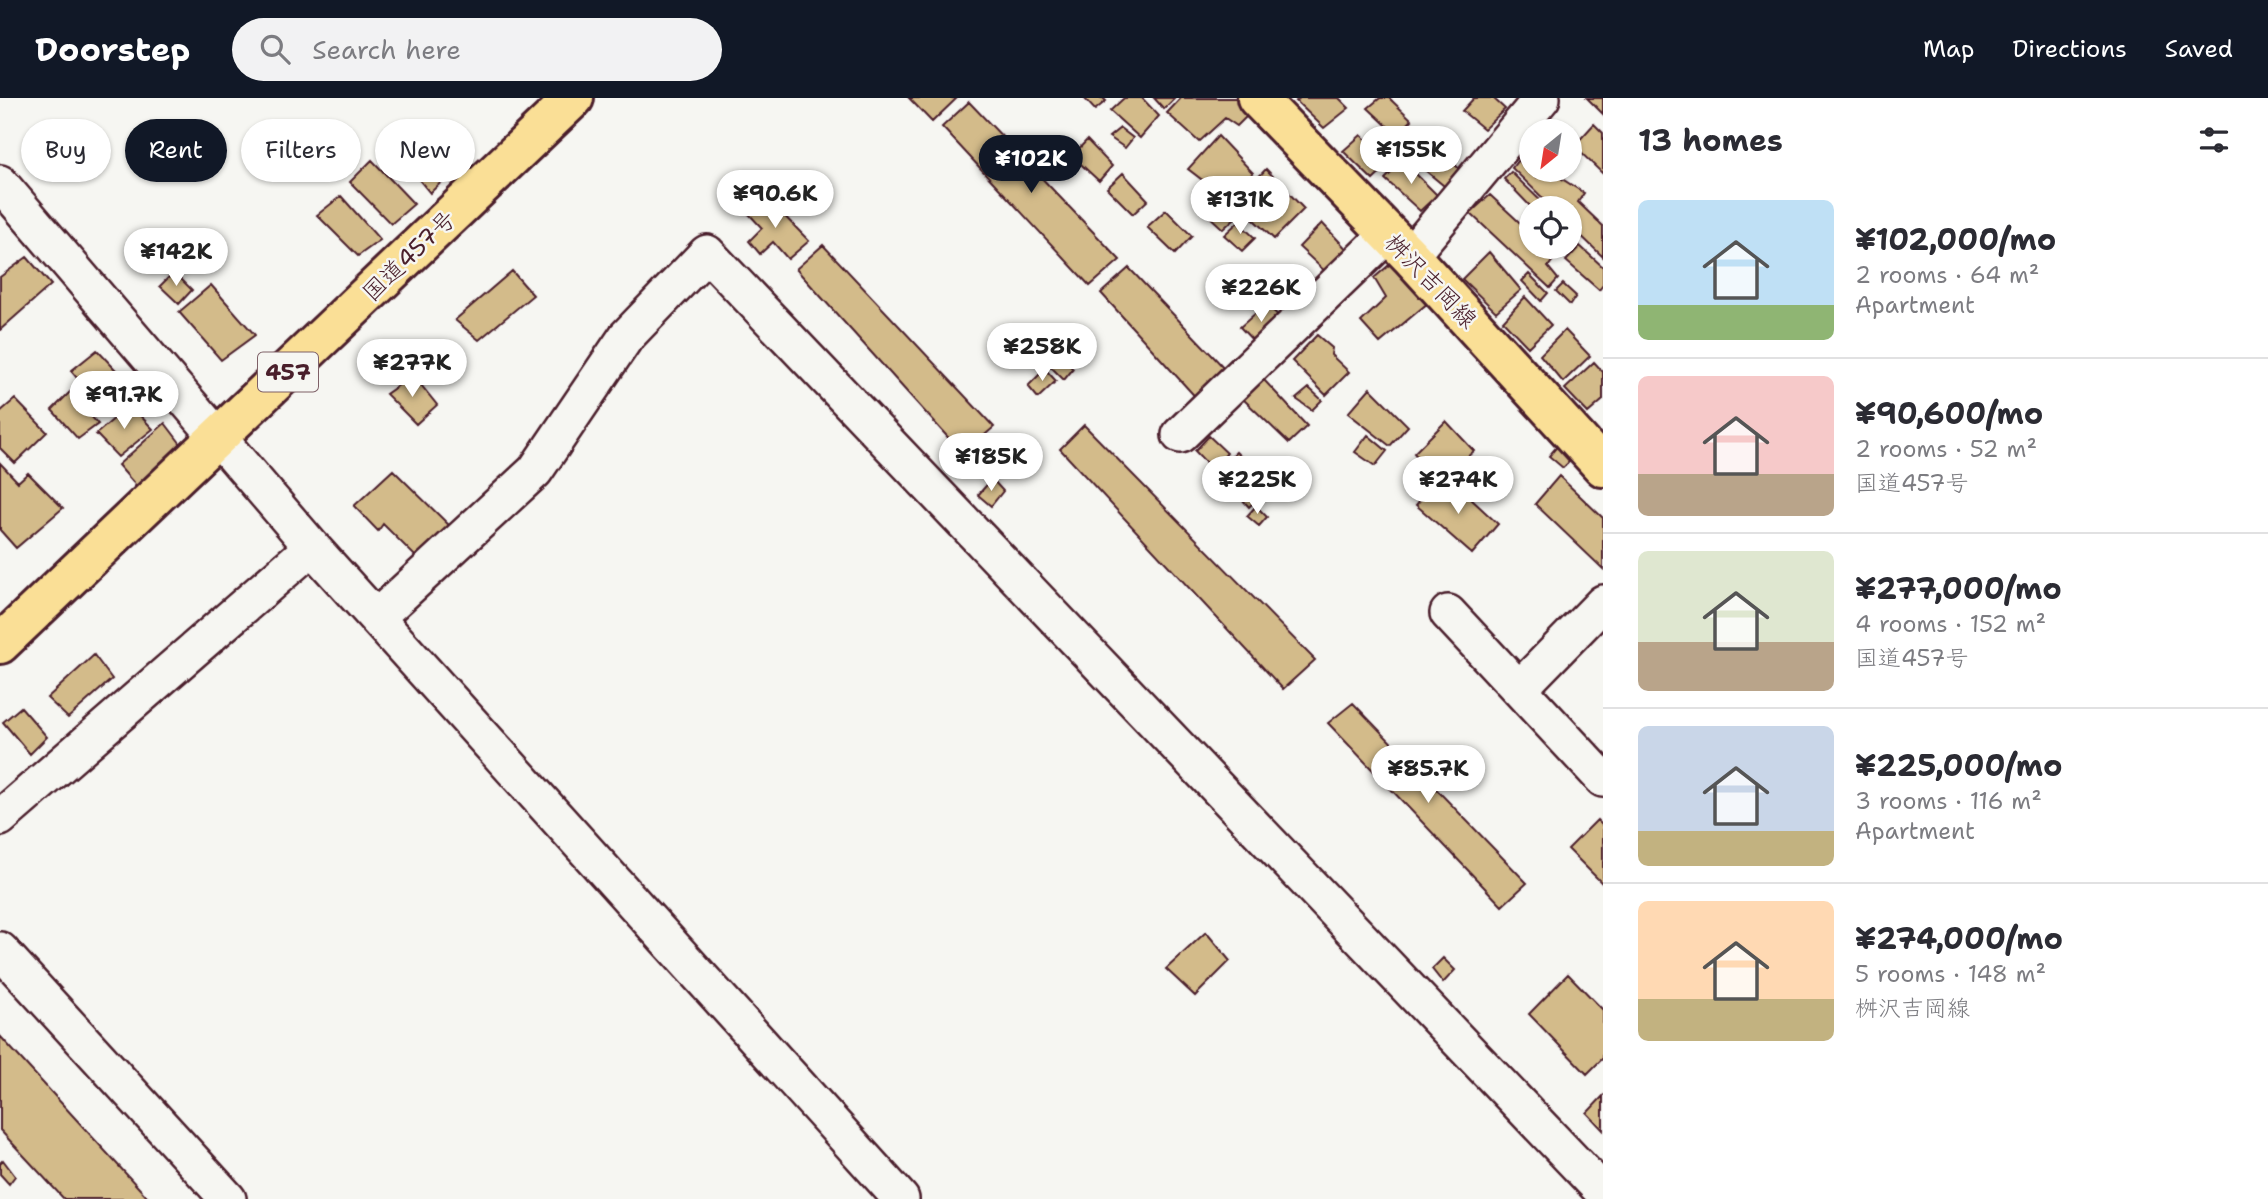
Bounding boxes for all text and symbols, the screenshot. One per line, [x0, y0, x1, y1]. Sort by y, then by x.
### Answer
search box [232, 18, 722, 81]
text: Doorstep [35, 27, 190, 72]
icon: search [256, 30, 294, 68]
text: Search here [312, 32, 461, 67]
text: Map [1923, 33, 1974, 65]
text: Directions [2012, 33, 2127, 65]
text: Saved [2165, 33, 2233, 65]
chip: Buy [21, 119, 111, 182]
chip: Rent [125, 119, 227, 182]
chip: Filters [241, 119, 361, 182]
chip: New [375, 119, 475, 182]
north arrow [1519, 119, 1582, 182]
map controls [1519, 119, 1582, 259]
text: 13 homes [1638, 120, 1783, 161]
icon: filters [2195, 121, 2233, 159]
pin: ¥155K [1362, 126, 1460, 186]
text: ¥155K [1376, 134, 1446, 164]
pin: ¥102K [982, 136, 1080, 195]
text: ¥102K [995, 143, 1067, 173]
pin: ¥90.6K [718, 170, 832, 230]
pin: ¥131K [1191, 176, 1289, 236]
text: ¥90.6K [733, 178, 817, 208]
text: ¥131K [1207, 184, 1273, 214]
button: locate [1519, 196, 1582, 259]
street label: 国道457号 [355, 203, 463, 309]
text: ¥102,000/mo [1855, 219, 2056, 260]
street label: 桝沢吉岡線 [1378, 227, 1484, 335]
pin: ¥142K [127, 228, 225, 288]
icon: home [1694, 228, 1778, 312]
text: ¥142K [140, 236, 212, 266]
text: 2 rooms · 64 m² [1855, 260, 2039, 290]
pin: ¥226K [1212, 264, 1310, 324]
text: ¥226K [1221, 272, 1301, 302]
text: Apartment [1855, 290, 1975, 320]
pin: ¥258K [993, 324, 1091, 383]
text: ¥258K [1003, 331, 1081, 361]
pin: ¥277K [363, 340, 461, 399]
text: ¥277K [373, 347, 451, 377]
road number: 457 [258, 353, 318, 392]
pin: ¥91.7K [67, 372, 181, 431]
text: ¥91.7K [86, 379, 162, 409]
text: ¥90,600/mo [1855, 393, 2043, 434]
icon: home [1694, 404, 1778, 488]
pin: ¥185K [942, 434, 1040, 493]
text: 2 rooms · 52 m² [1855, 434, 2037, 464]
text: ¥185K [955, 441, 1027, 471]
pin: ¥225K [1208, 456, 1306, 516]
pin: ¥274K [1409, 456, 1507, 516]
text: ¥225K [1218, 464, 1296, 494]
text: ¥274K [1419, 464, 1497, 494]
text: 国道457号 [1855, 468, 1968, 498]
text: ¥277,000/mo [1855, 568, 2062, 609]
icon: home [1694, 579, 1778, 663]
text: 4 rooms · 152 m² [1855, 609, 2046, 639]
text: 国道457号 [1855, 643, 1968, 673]
text: ¥225,000/mo [1855, 745, 2062, 786]
pin: ¥85.7K [1371, 746, 1485, 805]
text: ¥85.7K [1387, 753, 1469, 783]
icon: home [1694, 754, 1778, 838]
text: 3 rooms · 116 m² [1855, 786, 2042, 816]
text: Apartment [1855, 816, 1975, 846]
text: ¥274,000/mo [1855, 918, 2063, 959]
icon: home [1694, 929, 1778, 1013]
text: 5 rooms · 148 m² [1855, 959, 2046, 989]
text: 桝沢吉岡線 [1855, 993, 1970, 1023]

